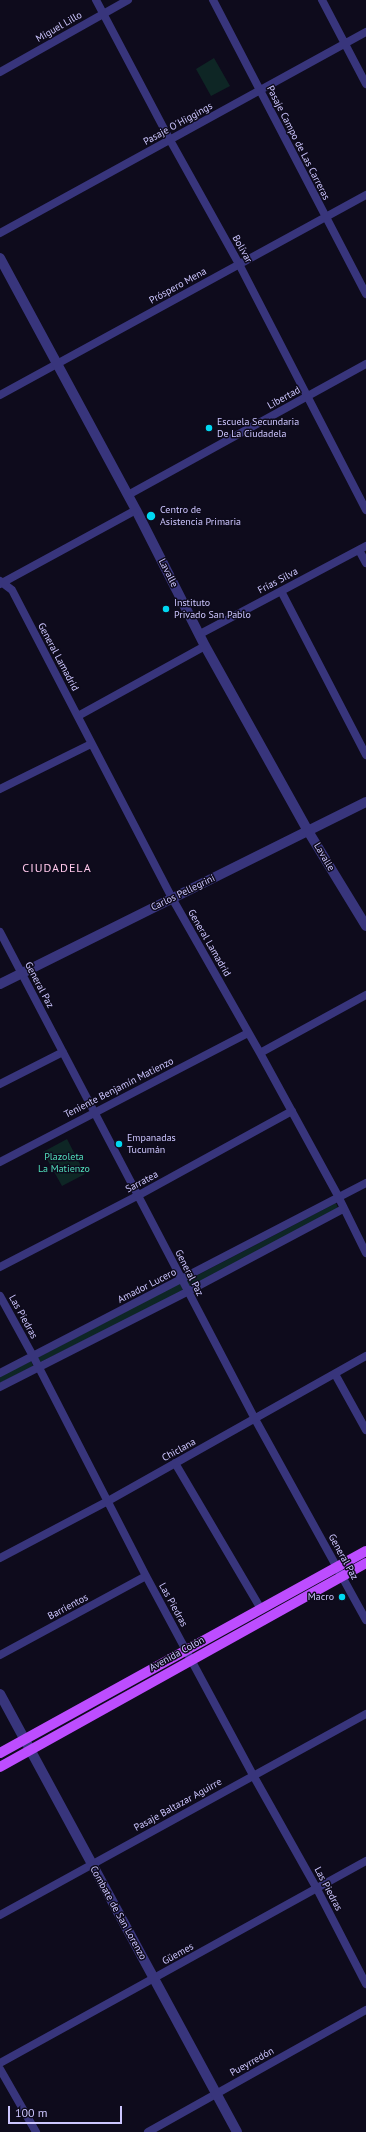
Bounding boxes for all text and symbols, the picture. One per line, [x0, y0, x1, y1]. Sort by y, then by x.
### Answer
street label: Miguel Lillo [34, 9, 84, 45]
street label: Pasaje Campo de Las Carreras [264, 84, 332, 202]
street label: Pasaje O´Higgings [141, 100, 215, 148]
street label: Bolívar [229, 233, 255, 265]
street label: Próspero Mena [147, 265, 209, 307]
street label: Libertad [265, 384, 303, 412]
place label: Escuela Secundaria De La Ciudadela [217, 416, 299, 440]
marker: Escuela Secundaria De La Ciudadela [204, 423, 214, 433]
place label: Centro de Asistencia Primaria [160, 504, 241, 528]
marker: Centro de Asistencia Primaria [145, 510, 157, 522]
street label: Lavalle [156, 557, 180, 589]
street label: Frías Silva [256, 565, 300, 597]
place label: Instituto Privado San Pablo [174, 597, 251, 620]
marker: Instituto Privado San Pablo [161, 604, 171, 614]
street label: General Lamadrid [35, 621, 81, 693]
street label: Lavalle [311, 841, 337, 873]
district label: CIUDADELA [22, 862, 92, 876]
street label: Carlos Pellegrini [149, 872, 217, 914]
street label: General Lamadrid [185, 907, 233, 979]
street label: General Paz [22, 960, 56, 1010]
street label: Teniente Benjamín Matienzo [62, 1055, 176, 1121]
place label: Empanadas Tucumán [127, 1132, 176, 1156]
marker: Empanadas Tucumán [114, 1139, 124, 1149]
park label: Plazoleta La Matienzo [38, 1151, 90, 1174]
street label: Sarratea [124, 1168, 160, 1196]
street label: General Paz [172, 1248, 206, 1298]
street label: Amador Lucero [116, 1266, 178, 1306]
street label: Las Piedras [6, 1293, 40, 1341]
street label: Chiclana [160, 1436, 198, 1464]
street label: General Paz [326, 1532, 360, 1582]
street label: Las Piedras [156, 1581, 190, 1629]
street label: Barrientos [46, 1591, 90, 1623]
place label: Macro [308, 1591, 334, 1603]
marker: Macro [337, 1592, 347, 1602]
street label: Avenida Colón [147, 1634, 207, 1674]
street label: Pasaje Baltazar Aguirre [132, 1776, 224, 1834]
street label: Combate de San Lorenzo [87, 1864, 149, 1962]
street label: Las Piedras [311, 1865, 345, 1913]
street label: Güemes [160, 1941, 196, 1967]
street label: Pueyrredón [228, 2045, 276, 2079]
scale bar [10, 2098, 124, 2124]
text: 100 m [15, 2105, 48, 2120]

